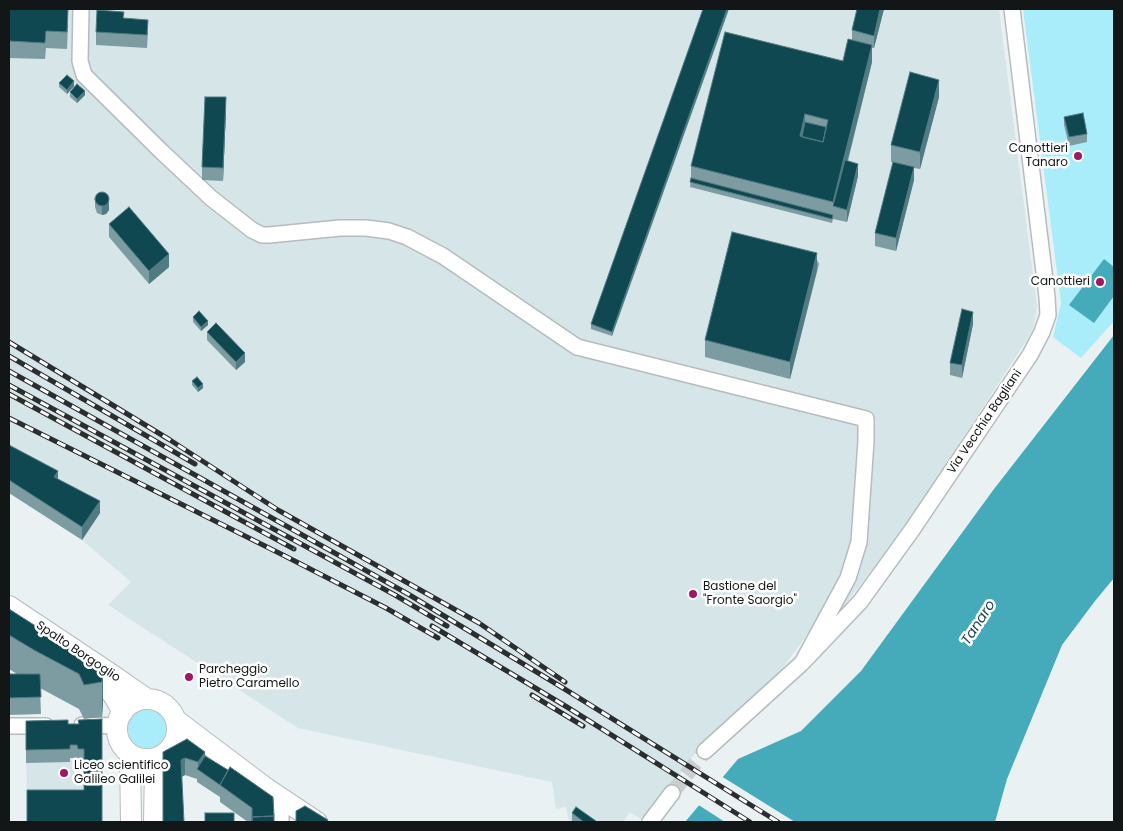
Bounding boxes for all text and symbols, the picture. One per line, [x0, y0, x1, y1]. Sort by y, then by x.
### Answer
place label: Canottieri Tanaro [1009, 142, 1068, 170]
marker: Canottieri Tanaro [1072, 150, 1084, 162]
place label: Canottieri [1031, 275, 1090, 289]
marker: Canottieri [1094, 276, 1106, 288]
street label: Via Vecchia Bagliani [945, 367, 1025, 477]
place label: Bastione del "Fronte Saorgio" [703, 580, 797, 608]
marker: Bastione del "Fronte Saorgio" [687, 588, 699, 600]
water label: Tanaro [958, 598, 1000, 648]
street label: Spalto Borgoglio [33, 618, 123, 686]
place label: Parcheggio Pietro Caramello [199, 663, 299, 691]
marker: Parcheggio Pietro Caramello [183, 671, 195, 683]
place label: Liceo scientifico Galileo Galilei [74, 759, 169, 787]
marker: Liceo scientifico Galileo Galilei [58, 767, 70, 779]

